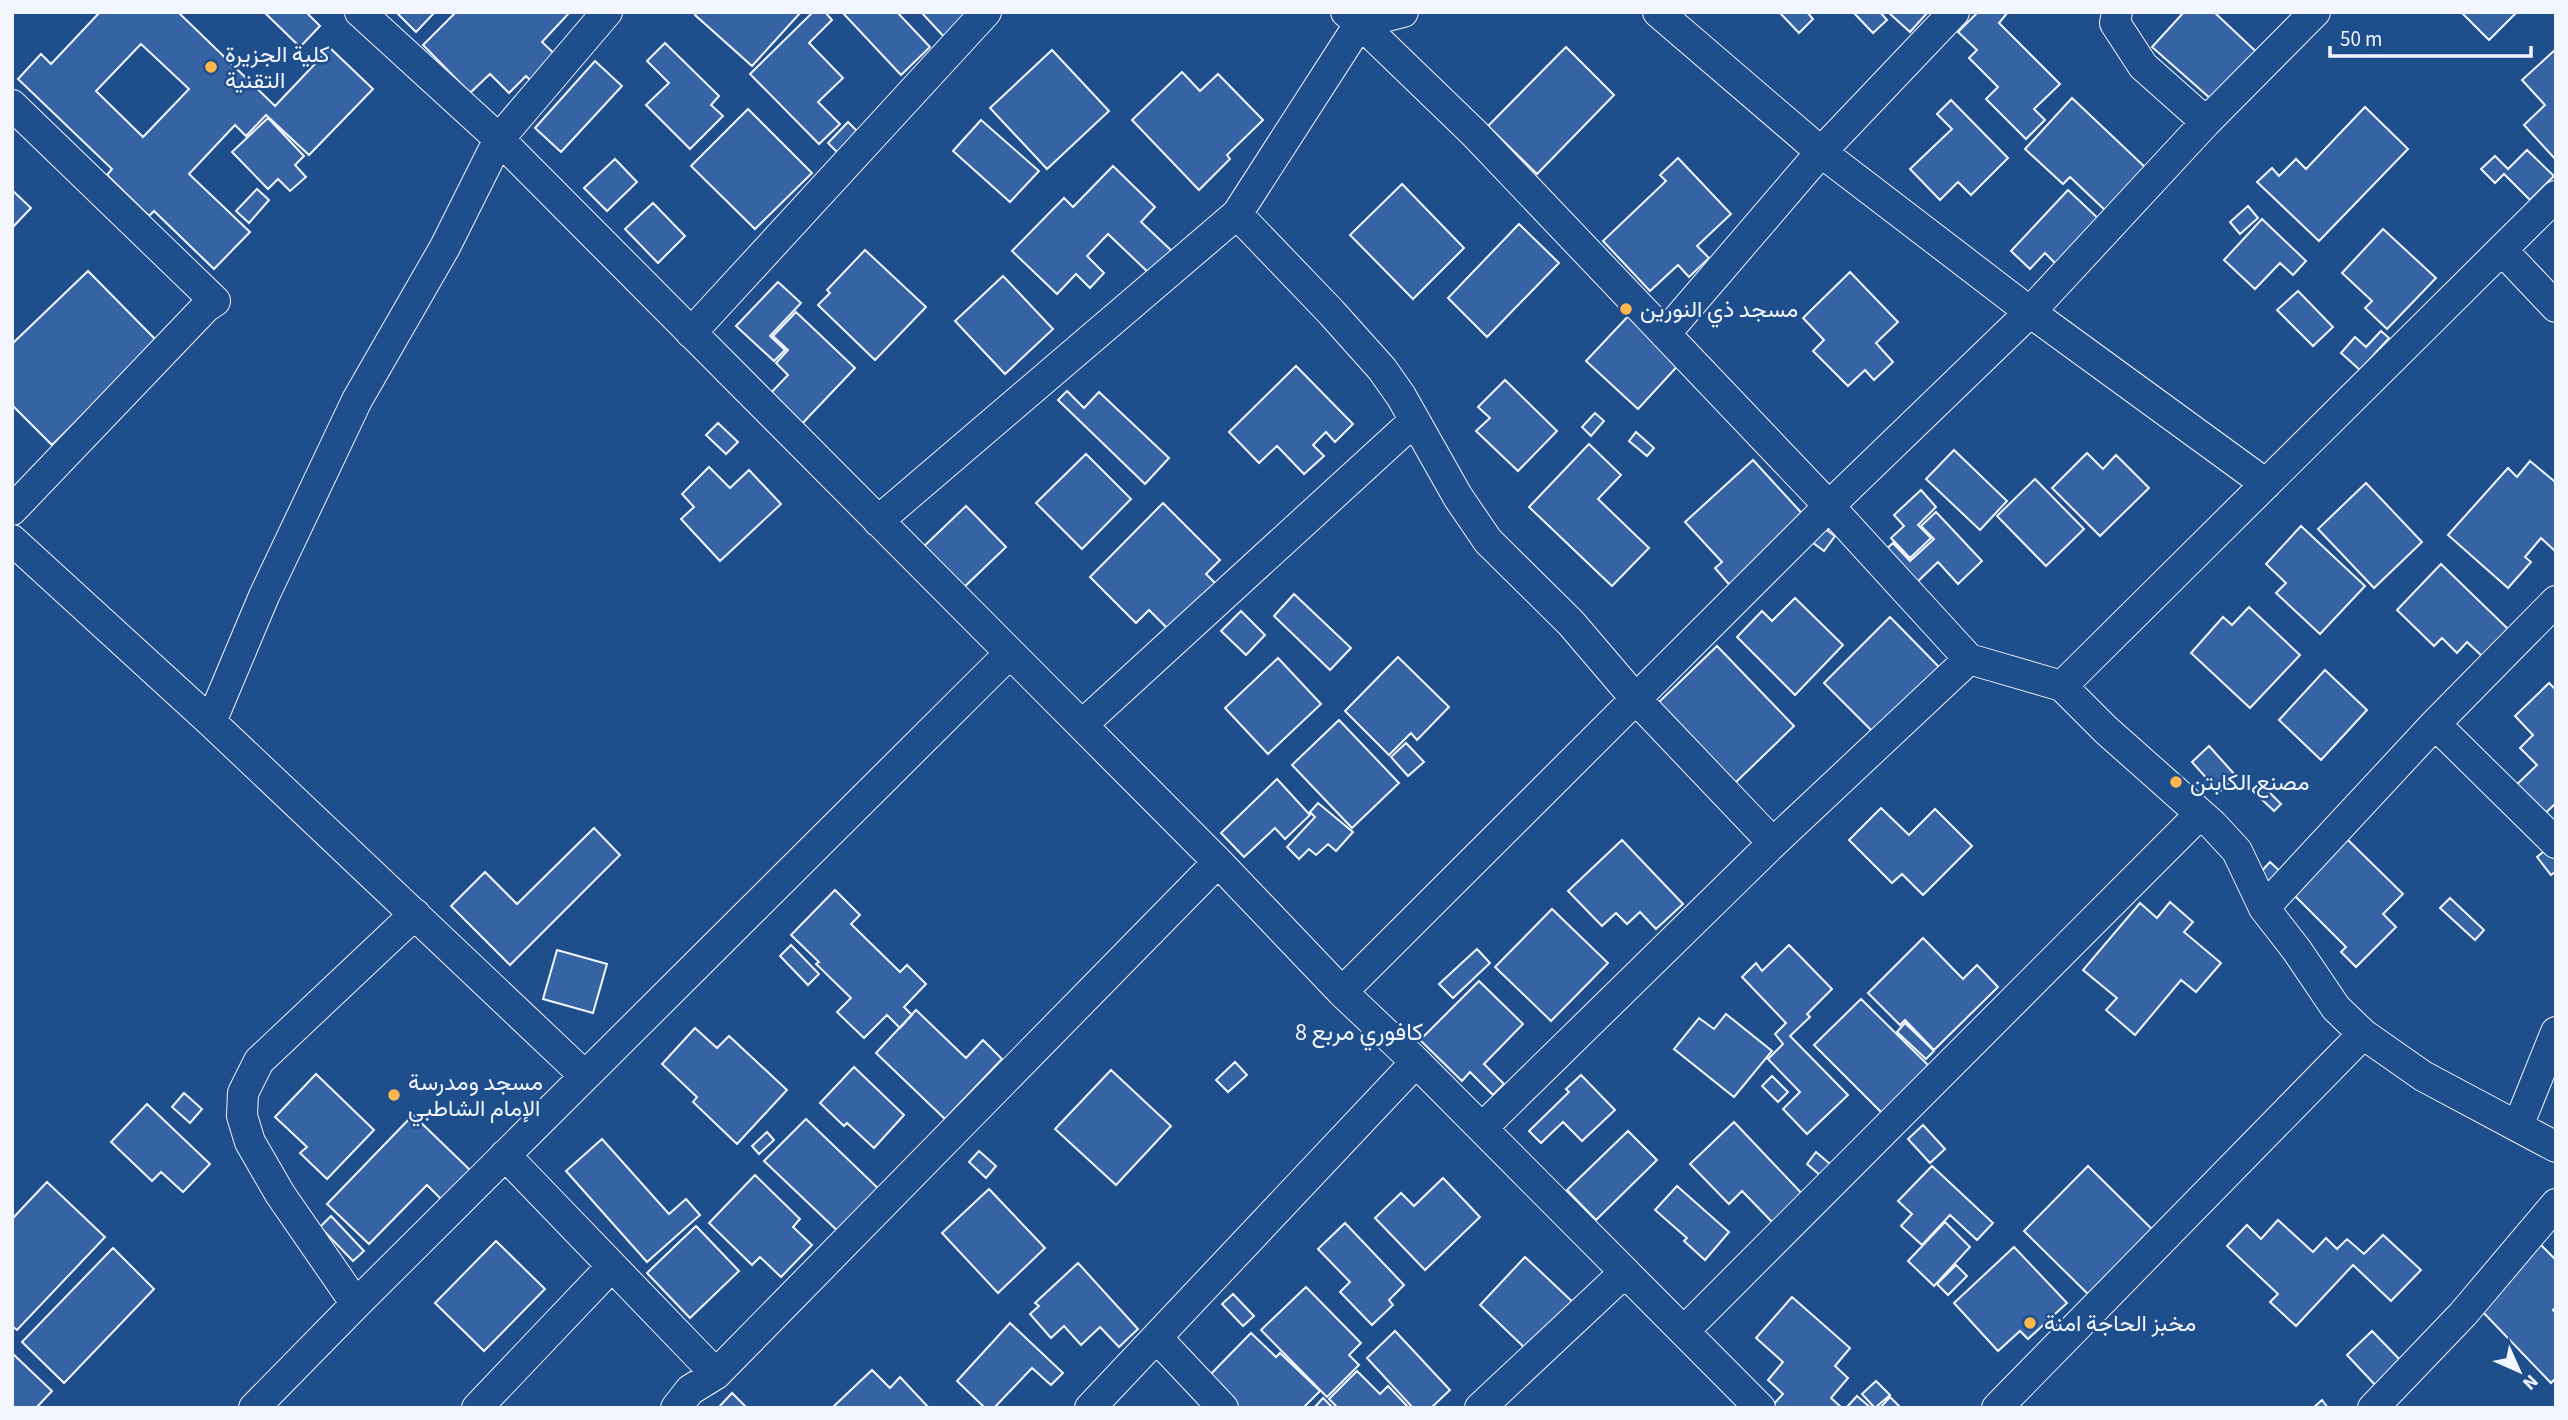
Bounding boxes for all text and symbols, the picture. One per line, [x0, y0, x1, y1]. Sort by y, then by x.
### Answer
scale bar [2330, 14, 2531, 58]
text: 50 m [2340, 24, 2382, 54]
place label: كلية الجزيرة التقنية [225, 38, 330, 97]
marker: كلية الجزيرة التقنية [203, 59, 219, 75]
place label: مسجد ذي النورين [1640, 293, 1798, 328]
marker: مسجد ذي النورين [1618, 301, 1634, 317]
place label: مصنع الكابتن [2190, 766, 2310, 799]
marker: مصنع الكابتن [2168, 774, 2184, 790]
district label: كافوري مربع 8 [1295, 1015, 1423, 1051]
place label: مسجد ومدرسة الإمام الشاطبي [408, 1066, 543, 1127]
marker: مسجد ومدرسة الإمام الشاطبي [386, 1087, 402, 1103]
place label: مخبز الحاجة امنة [2044, 1307, 2196, 1340]
marker: مخبز الحاجة امنة [2022, 1315, 2038, 1331]
north arrow [2484, 1336, 2554, 1406]
text: N [2516, 1368, 2544, 1396]

